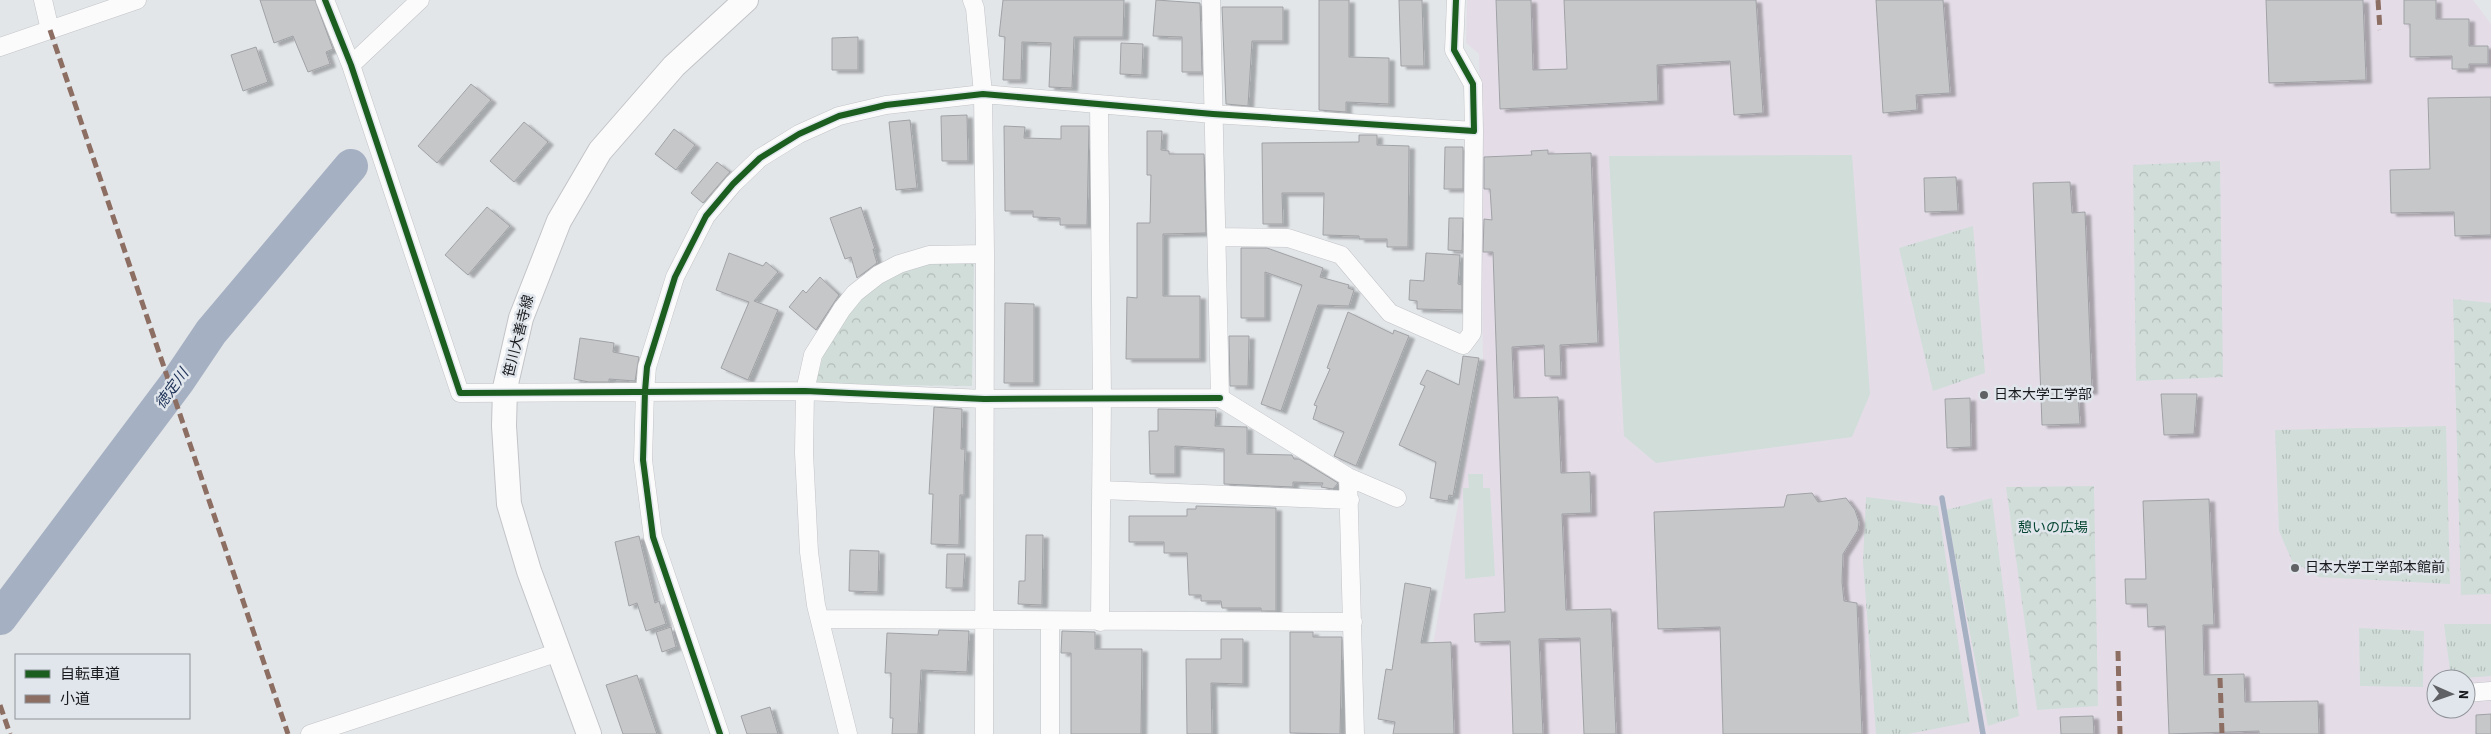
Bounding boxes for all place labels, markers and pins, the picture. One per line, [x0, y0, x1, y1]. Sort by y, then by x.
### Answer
place label: 日本大学工学部 [1994, 385, 2092, 405]
marker: 日本大学工学部 [1978, 389, 1990, 401]
place label: 日本大学工学部本館前 [2305, 558, 2445, 578]
marker: 日本大学工学部本館前 [2289, 562, 2301, 574]

